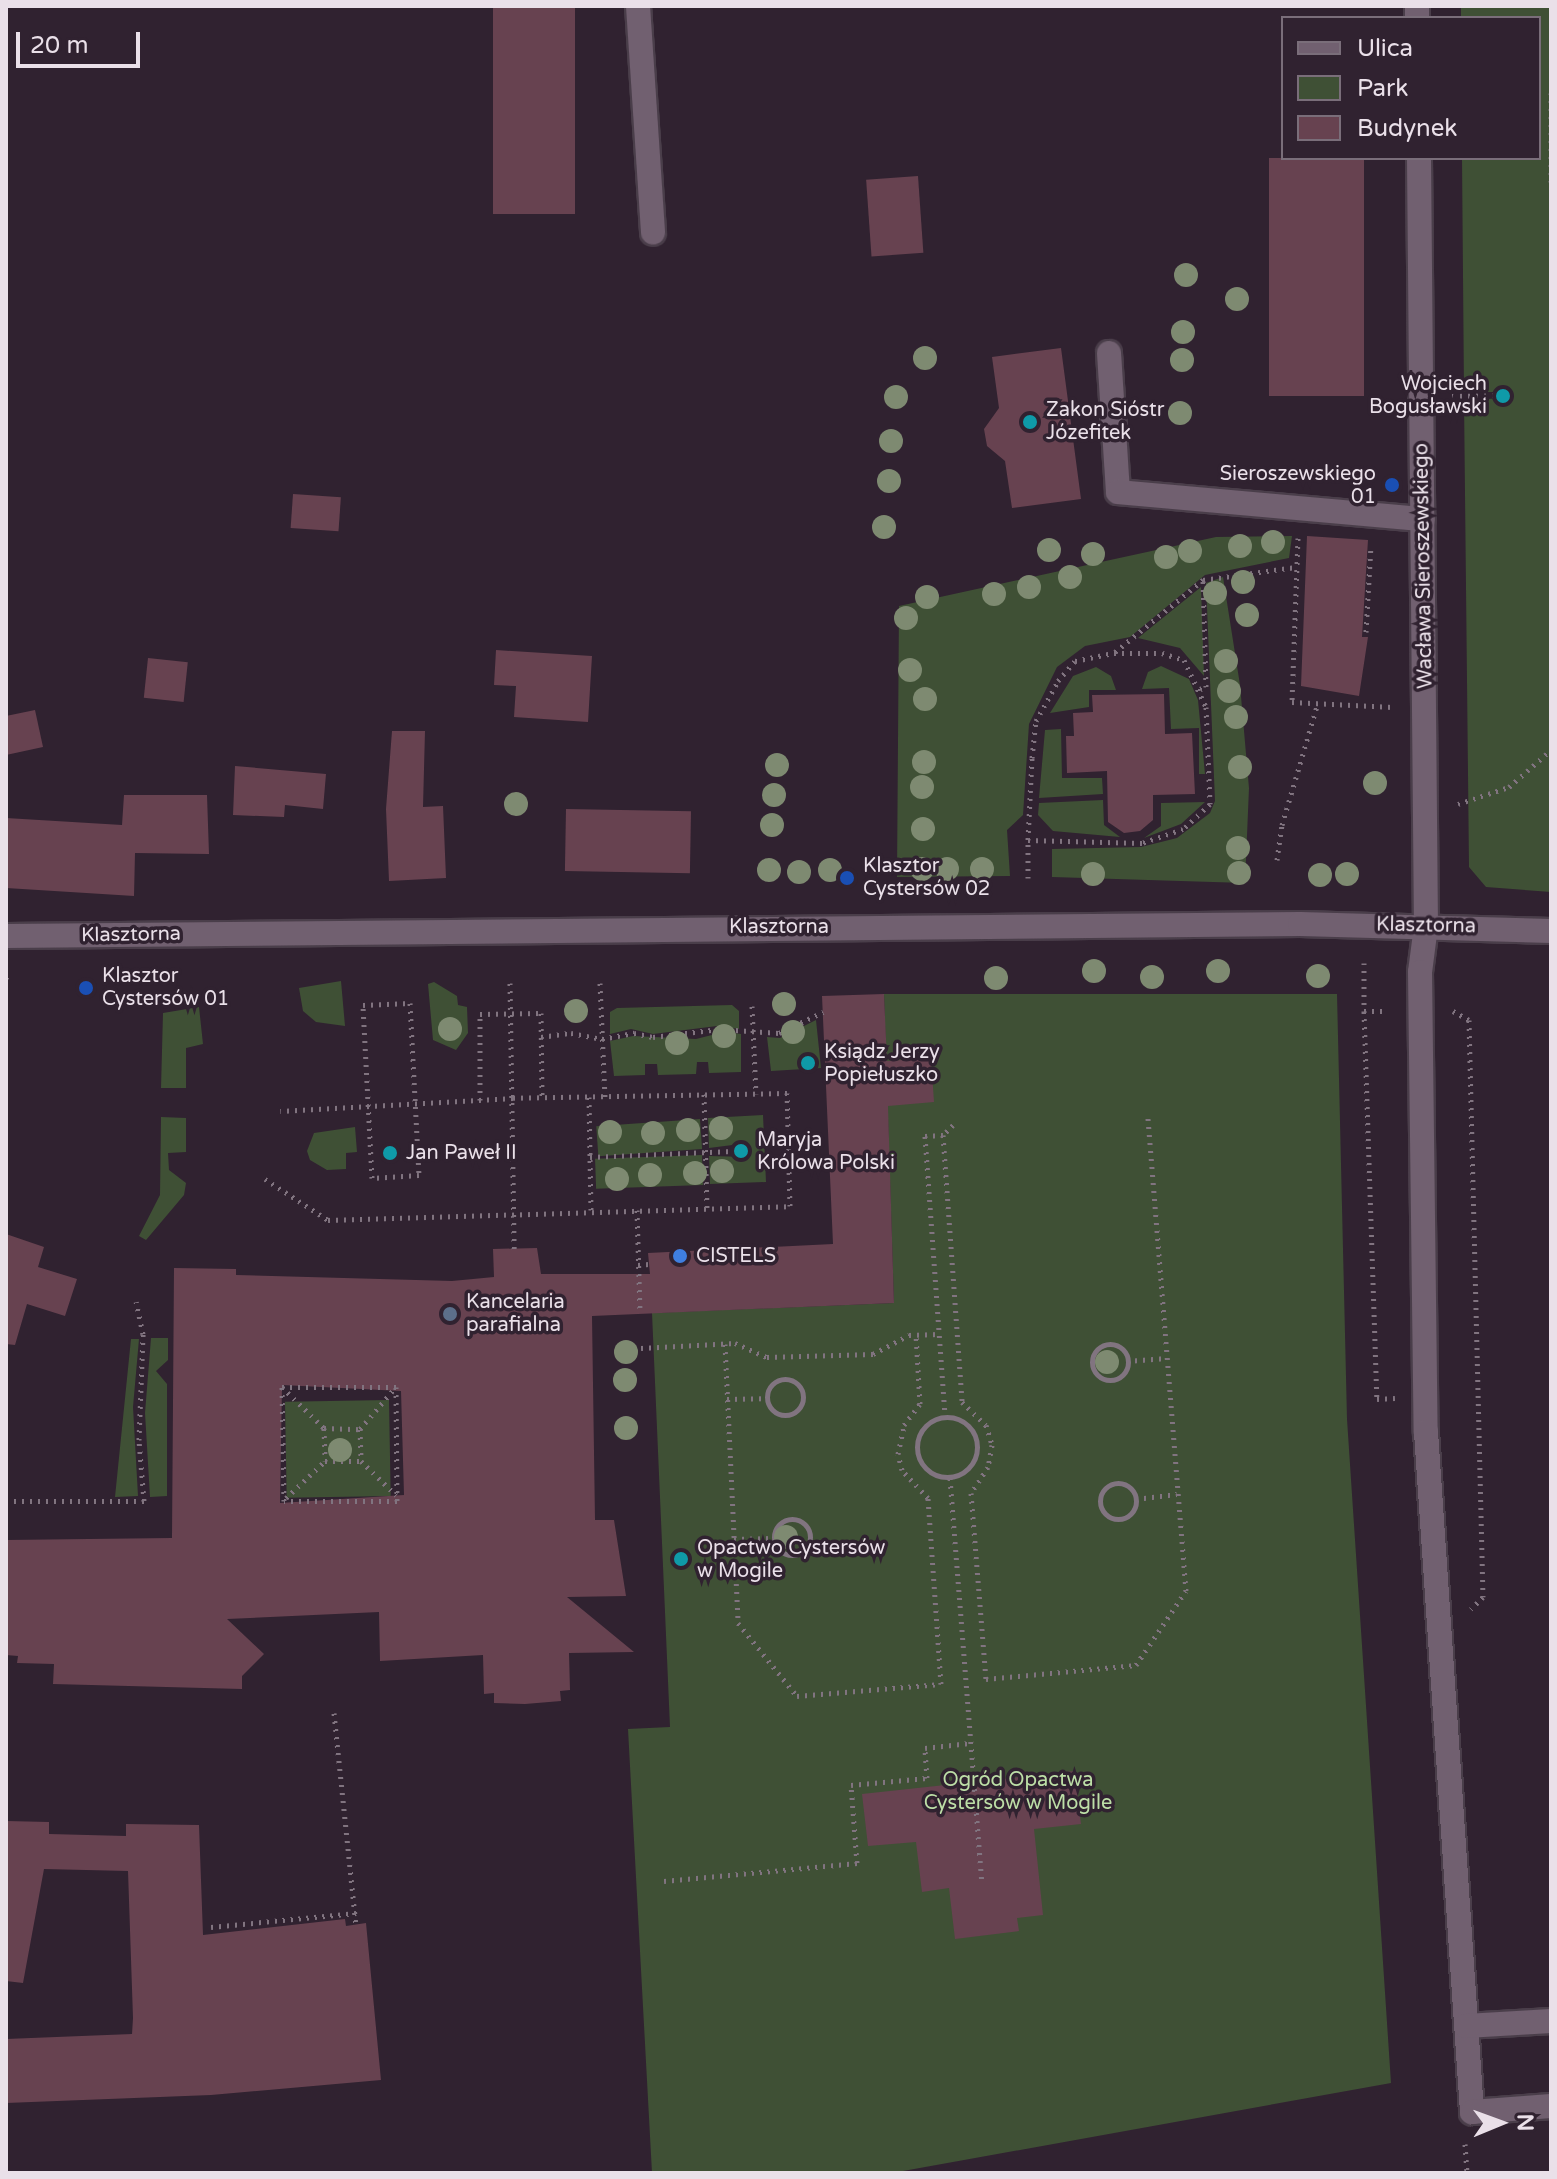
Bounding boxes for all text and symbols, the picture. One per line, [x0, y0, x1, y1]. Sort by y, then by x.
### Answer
scale bar [20, 16, 144, 66]
legend [1281, 16, 1541, 160]
text: 20 m [30, 31, 88, 60]
text: Ulica [1357, 34, 1413, 63]
text: Park [1357, 74, 1408, 103]
text: Budynek [1357, 114, 1457, 143]
place label: Wojciech Bogusławski [1369, 372, 1487, 419]
marker: Wojciech Bogusławski [1494, 387, 1512, 405]
place label: Zakon Sióstr Józefitek [1046, 398, 1164, 445]
marker: Zakon Sióstr Józefitek [1021, 413, 1039, 431]
street label: Wacława Sieroszewskiego [1410, 443, 1438, 689]
place label: Sieroszewskiego 01 [1220, 462, 1376, 509]
marker: Sieroszewskiego 01 [1383, 476, 1401, 494]
place label: Klasztor Cystersów 02 [863, 854, 990, 901]
marker: Klasztor Cystersów 02 [838, 869, 856, 887]
street label: Klasztorna [1376, 913, 1476, 939]
street label: Klasztorna [729, 915, 829, 939]
street label: Klasztorna [81, 922, 181, 948]
place label: Klasztor Cystersów 01 [102, 964, 229, 1011]
marker: Klasztor Cystersów 01 [77, 979, 95, 997]
place label: Ksiądz Jerzy Popiełuszko [824, 1040, 940, 1087]
marker: Ksiądz Jerzy Popiełuszko [799, 1054, 817, 1072]
place label: Maryja Królowa Polski [757, 1128, 895, 1175]
place label: Jan Paweł II [406, 1141, 517, 1165]
marker: Maryja Królowa Polski [732, 1142, 750, 1160]
marker: Jan Paweł II [381, 1144, 399, 1162]
place label: CISTELS [696, 1244, 776, 1268]
marker: CISTELS [671, 1247, 689, 1265]
place label: Kancelaria parafialna [466, 1290, 565, 1337]
marker: Kancelaria parafialna [441, 1305, 459, 1323]
place label: Opactwo Cystersów w Mogile [697, 1536, 885, 1583]
marker: Opactwo Cystersów w Mogile [672, 1550, 690, 1568]
park label: Ogród Opactwa Cystersów w Mogile [924, 1768, 1112, 1815]
north arrow [1461, 2083, 1541, 2163]
text: N [1512, 2114, 1538, 2132]

